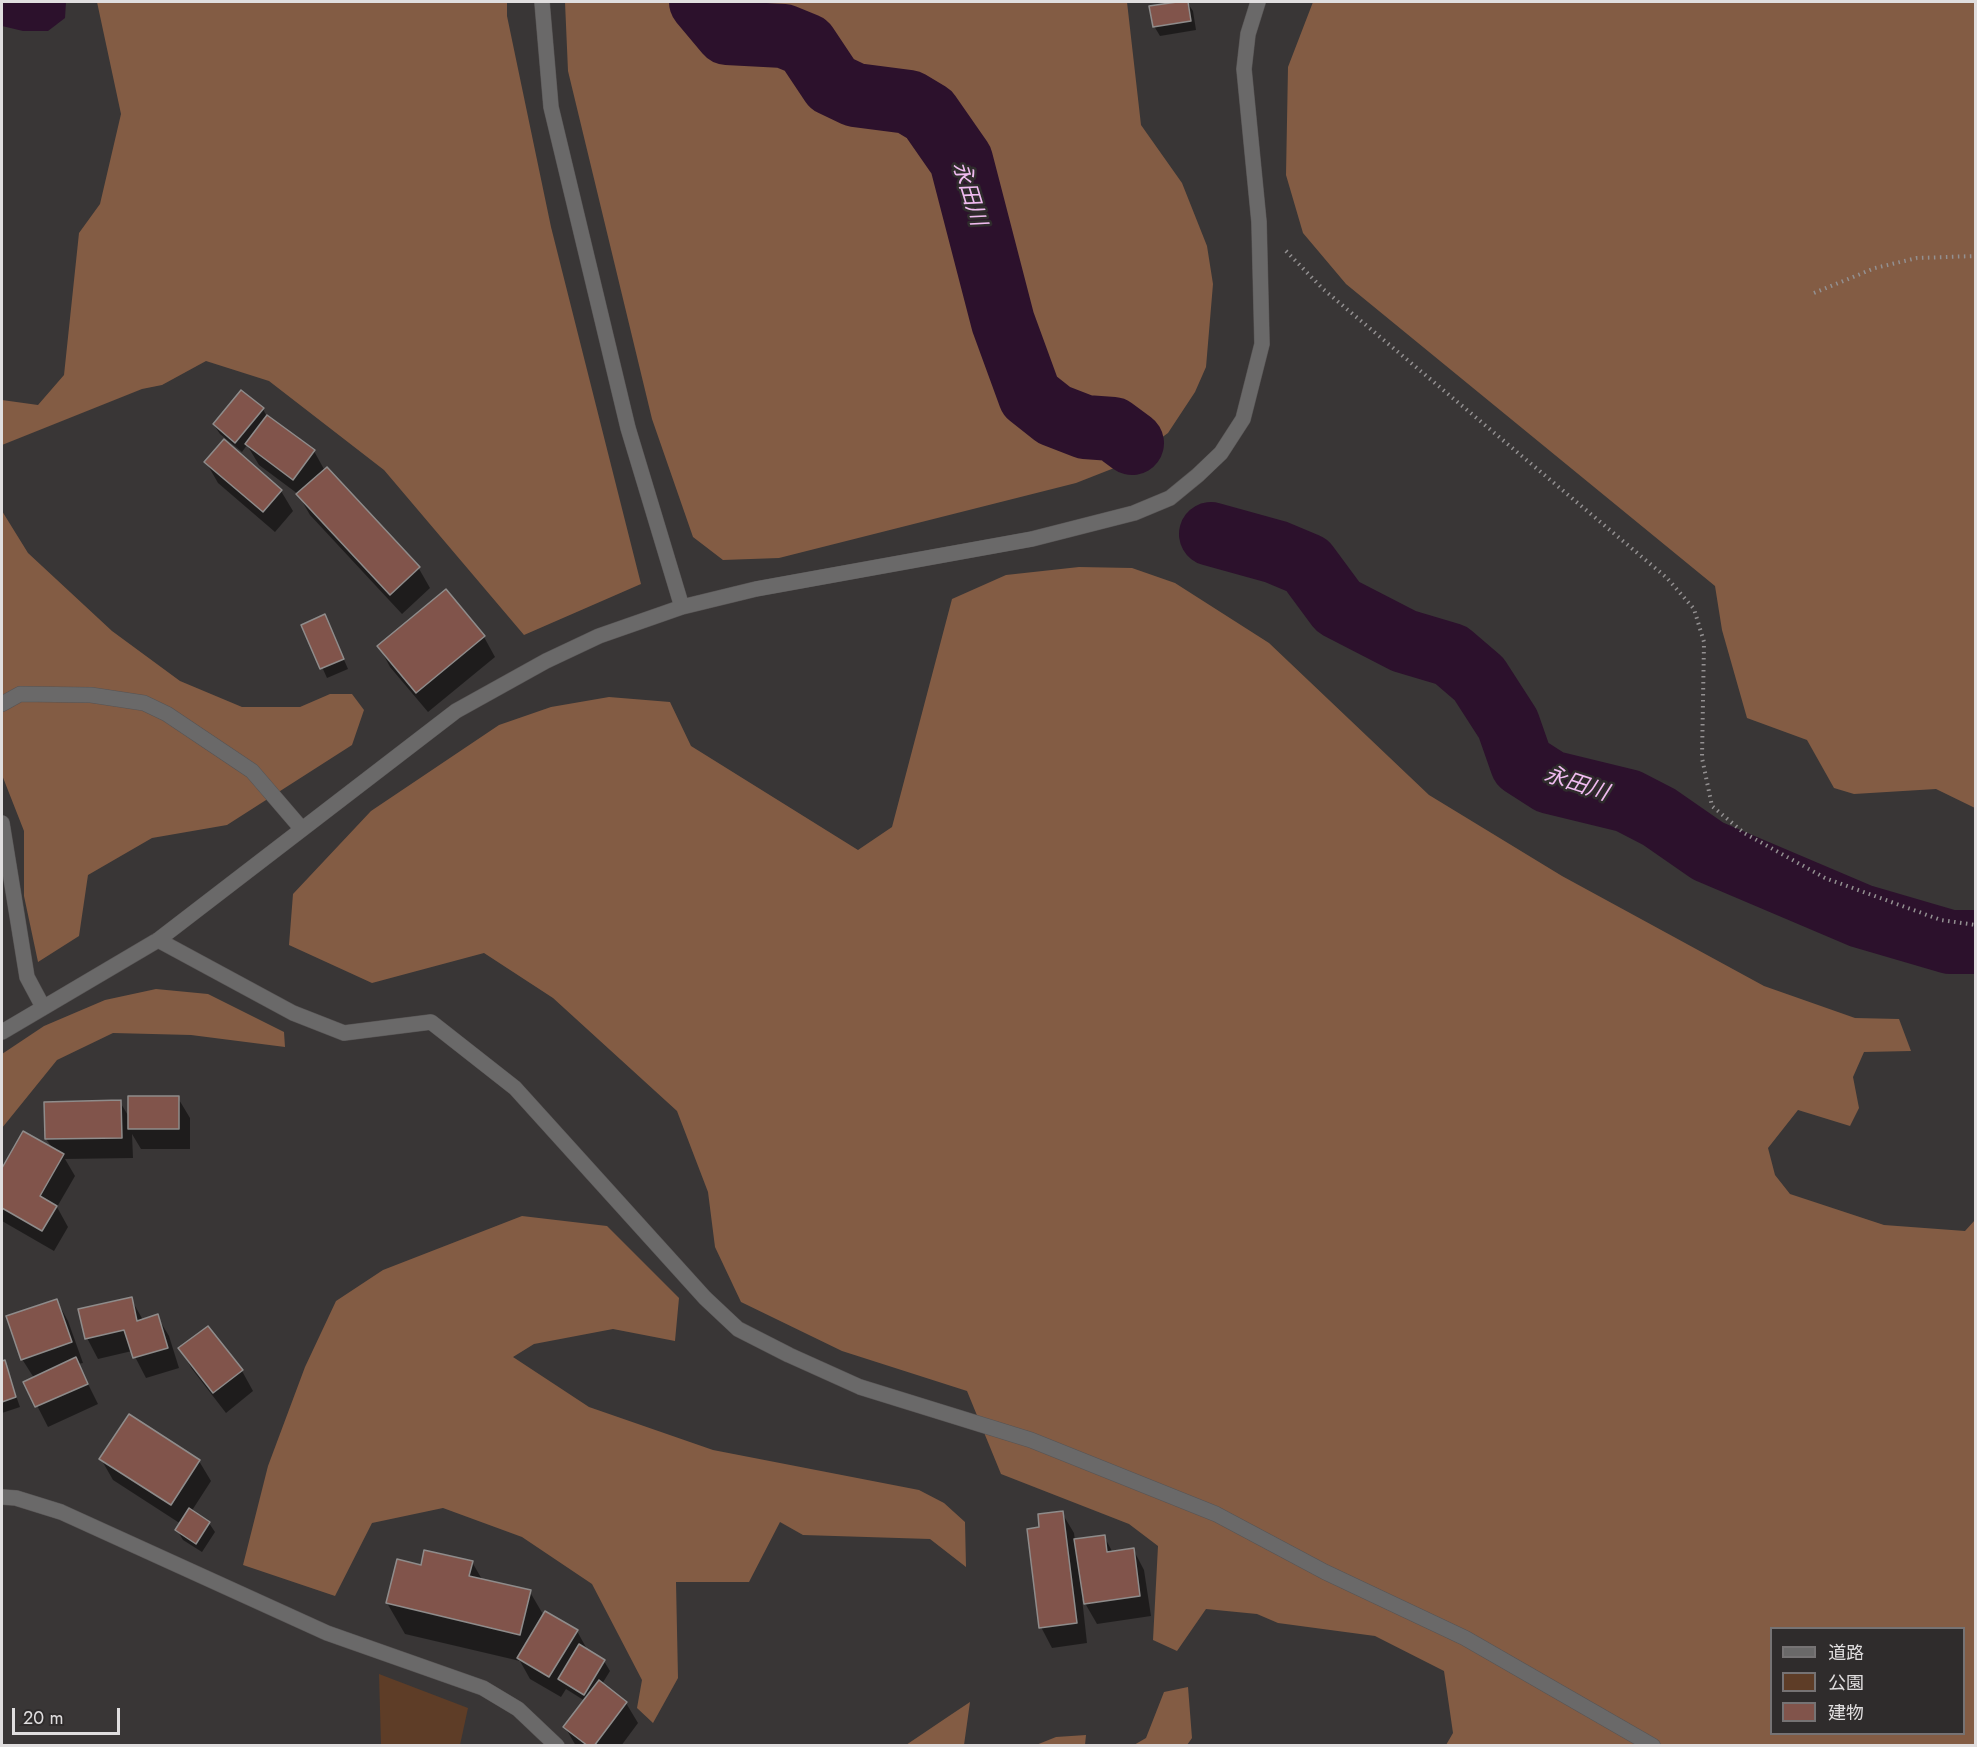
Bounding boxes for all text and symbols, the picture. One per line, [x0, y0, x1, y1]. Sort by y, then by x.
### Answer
water label: 永田川 [946, 159, 990, 229]
water label: 永田川 [1541, 762, 1611, 808]
legend [1770, 1627, 1965, 1735]
text: 道路 [1828, 1640, 1864, 1666]
text: 公園 [1828, 1670, 1864, 1696]
scale bar [15, 1696, 123, 1734]
text: 建物 [1828, 1700, 1864, 1726]
text: 20 m [23, 1705, 63, 1731]

